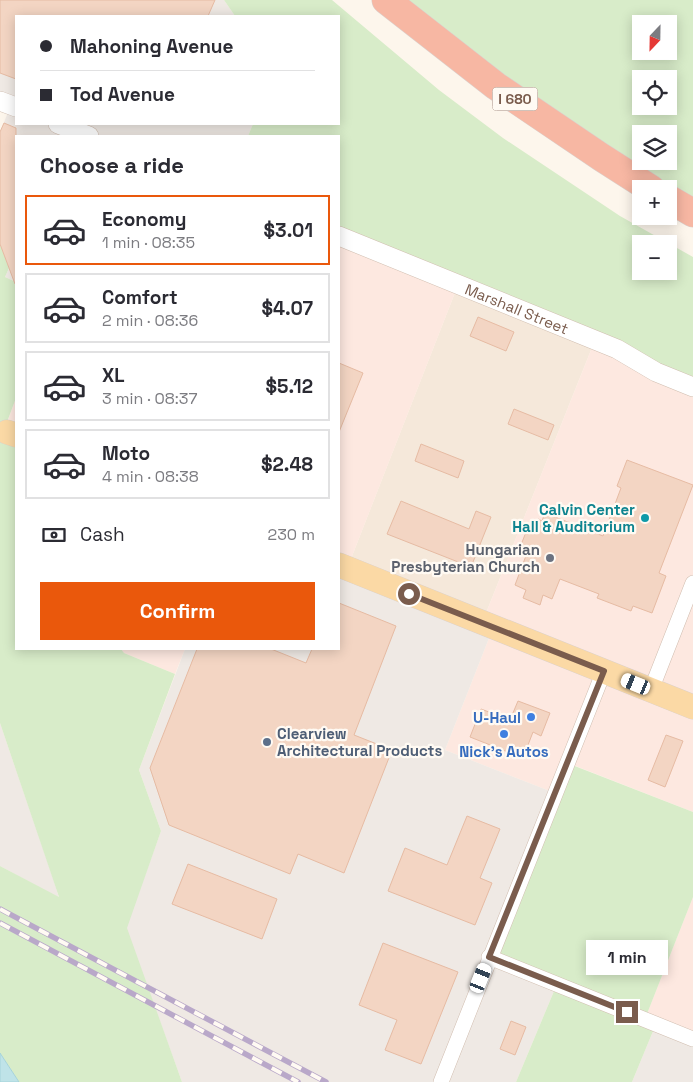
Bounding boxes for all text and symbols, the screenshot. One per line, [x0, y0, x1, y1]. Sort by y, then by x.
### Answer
north arrow [632, 15, 678, 60]
map controls [632, 15, 677, 280]
text: Mahoning Avenue [70, 34, 233, 59]
button: locate [632, 70, 677, 115]
text: Tod Avenue [70, 82, 175, 107]
road number: I 680 [492, 88, 538, 110]
button: layers [632, 125, 677, 170]
text: Choose a ride [40, 151, 184, 179]
button: + [632, 180, 677, 225]
text: Economy [102, 207, 186, 232]
icon: car [42, 208, 87, 253]
text: $3.01 [264, 218, 313, 243]
text: 1 min · 08:35 [102, 232, 195, 253]
button: − [632, 235, 677, 280]
street label: Marshall Street [462, 279, 571, 338]
text: Comfort [102, 285, 178, 310]
icon: car [42, 286, 87, 331]
text: $4.07 [262, 296, 313, 321]
text: 2 min · 08:36 [102, 310, 198, 331]
text: XL [102, 363, 125, 388]
icon: car [42, 364, 87, 409]
text: $5.12 [266, 374, 313, 399]
text: 3 min · 08:37 [102, 388, 197, 409]
text: Moto [102, 441, 150, 466]
icon: car [42, 442, 87, 487]
text: $2.48 [261, 452, 313, 477]
text: 4 min · 08:38 [102, 466, 199, 487]
place label: Calvin Center Hall & Auditorium [512, 500, 635, 536]
marker: Calvin Center Hall & Auditorium [639, 512, 651, 524]
icon: cash [40, 521, 68, 549]
text: Cash [80, 522, 125, 547]
text: 230 m [268, 524, 315, 545]
place label: Hungarian Presbyterian Church [391, 540, 540, 576]
marker: Hungarian Presbyterian Church [544, 552, 556, 564]
button: Confirm [40, 582, 315, 640]
route start [398, 583, 420, 605]
car [619, 671, 652, 697]
place label: U-Haul [473, 708, 521, 727]
marker: U-Haul [525, 711, 537, 723]
place label: Clearview Architectural Products [277, 724, 442, 760]
marker: Nick's Autos [498, 728, 510, 740]
marker: Clearview Architectural Products [261, 736, 273, 748]
place label: Nick's Autos [459, 742, 549, 761]
callout: 1 min [586, 940, 668, 974]
text: 1 min [607, 947, 647, 968]
car [468, 961, 493, 995]
route end [616, 1001, 638, 1023]

